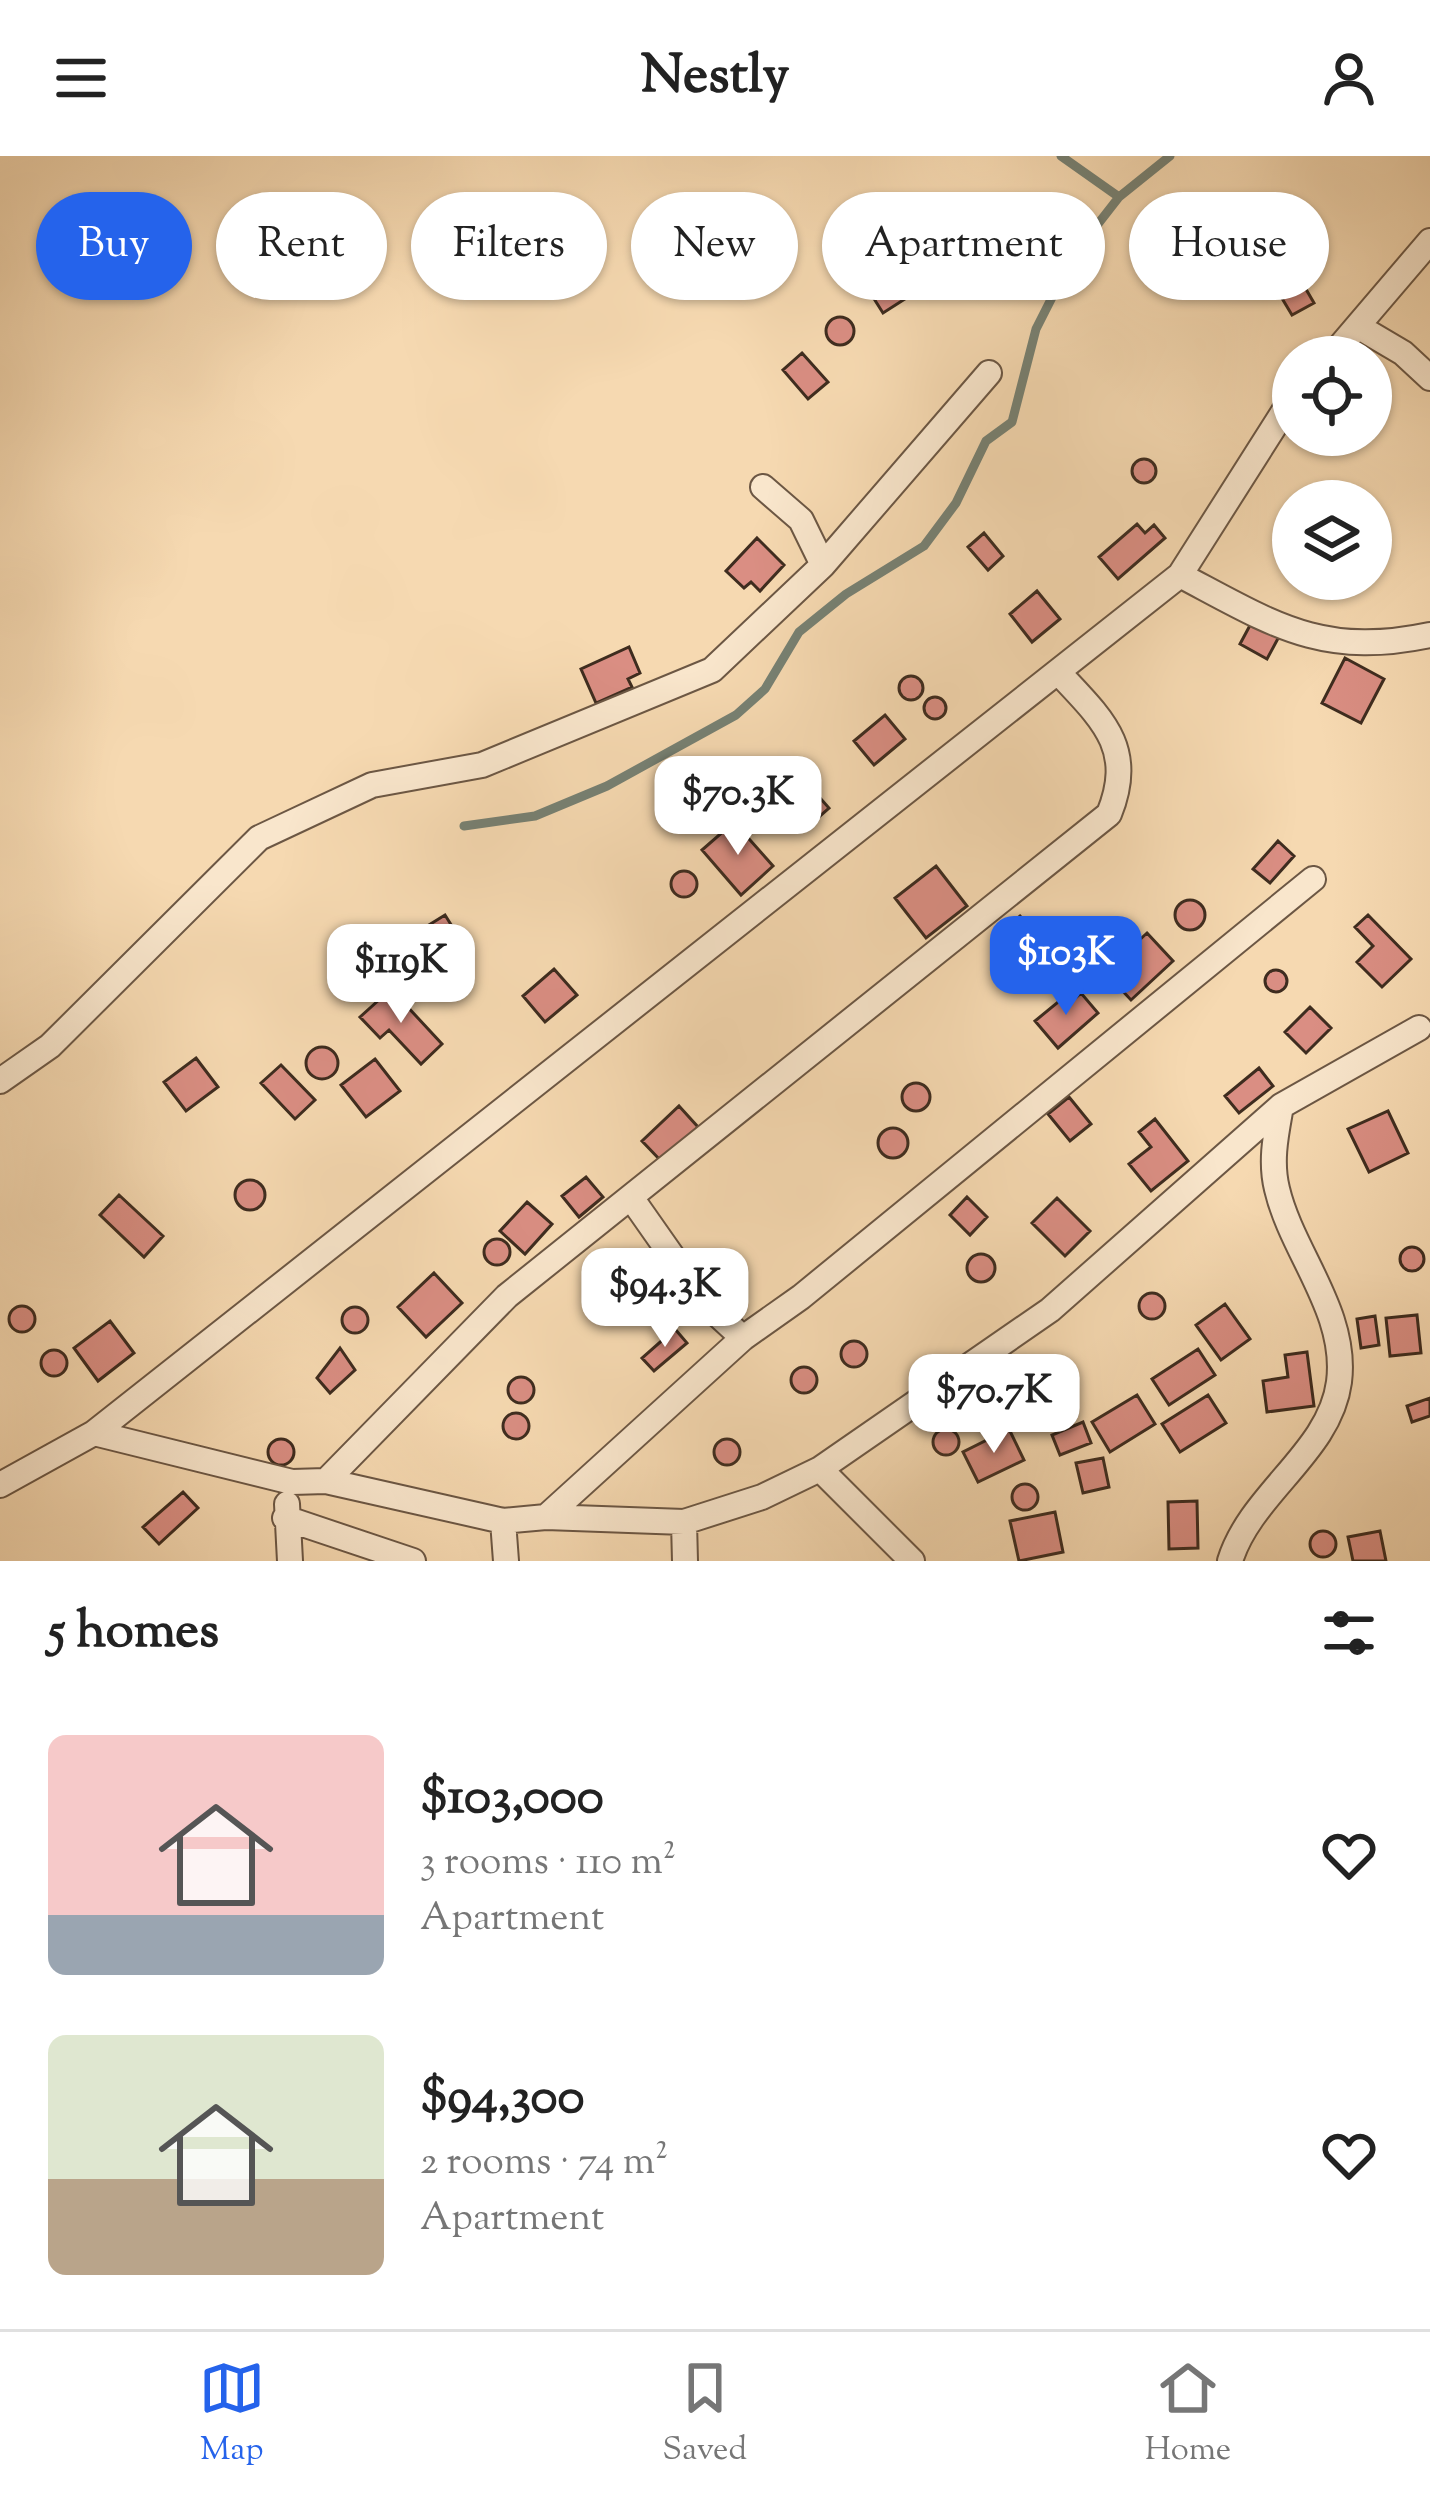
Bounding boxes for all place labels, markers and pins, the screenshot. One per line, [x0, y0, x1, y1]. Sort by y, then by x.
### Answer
pin: $70.3K [640, 756, 836, 858]
pin: $103K [982, 916, 1150, 1018]
pin: $119K [317, 924, 485, 1026]
pin: $94.3K [567, 1248, 763, 1350]
pin: $70.7K [896, 1354, 1092, 1456]

